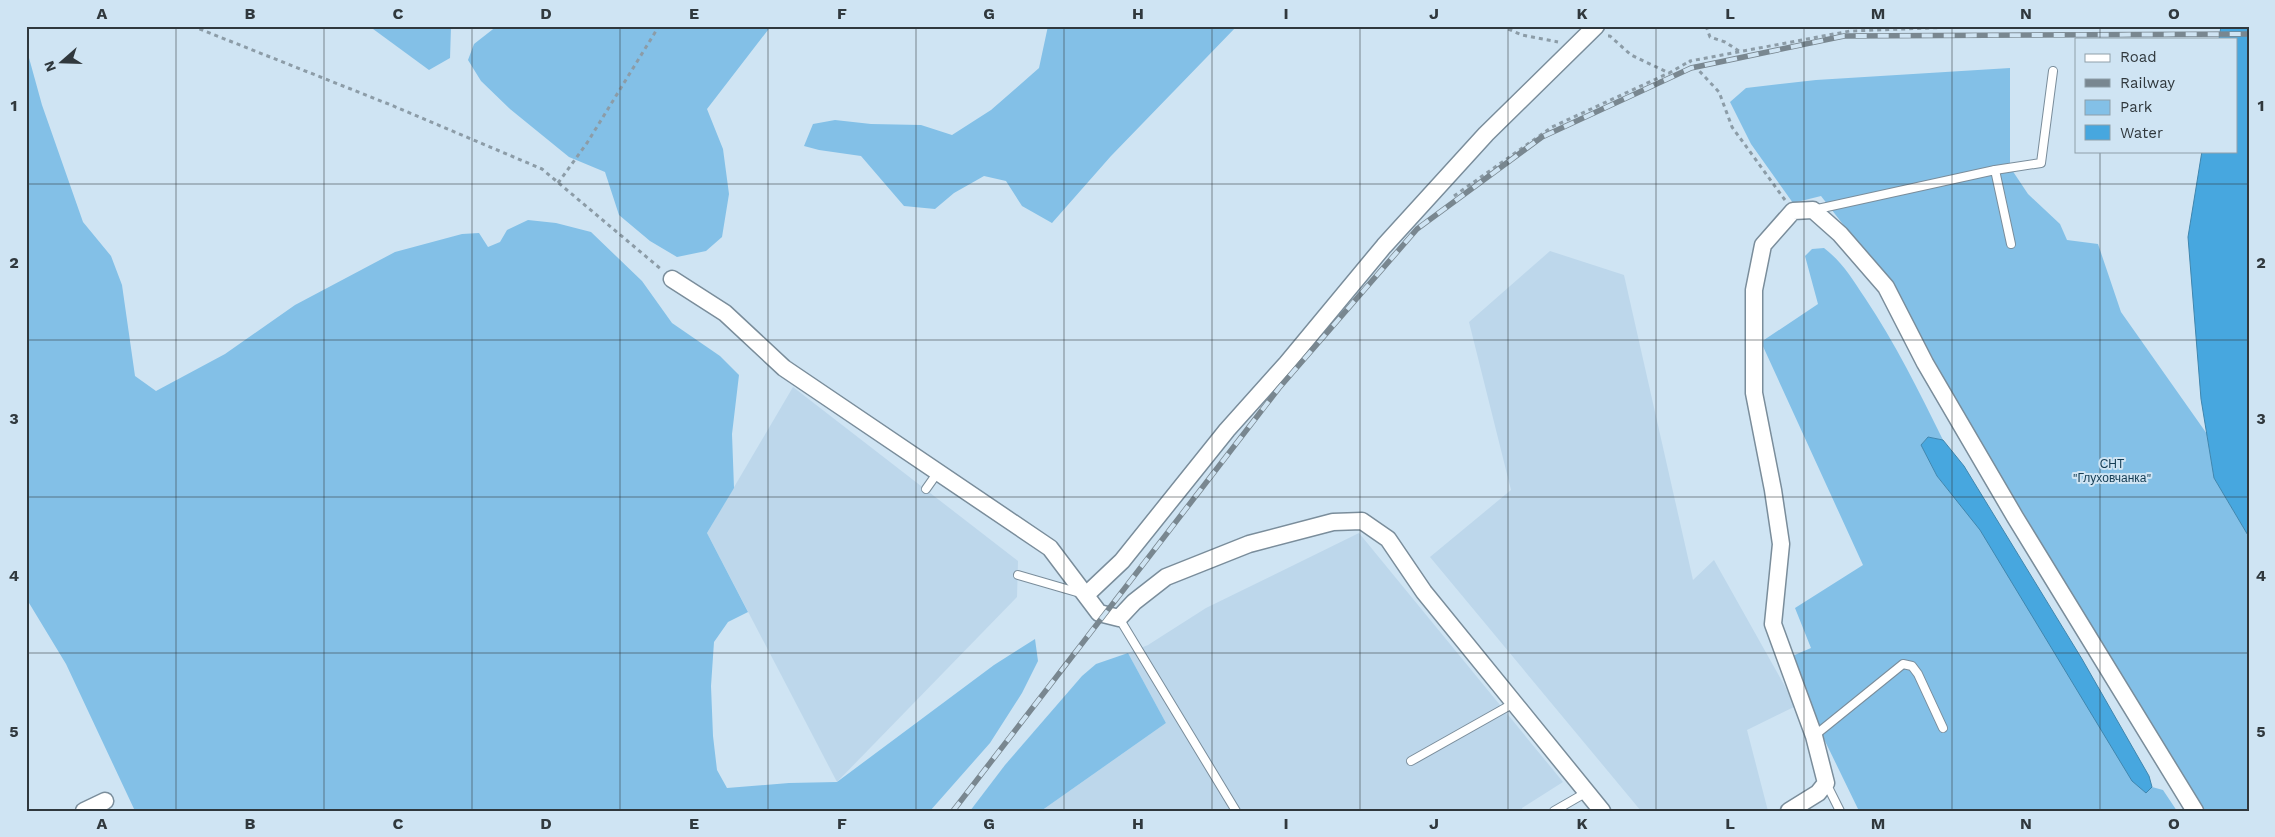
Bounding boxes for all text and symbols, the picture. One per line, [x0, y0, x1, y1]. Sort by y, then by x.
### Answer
text: A [97, 4, 108, 23]
text: B [245, 4, 256, 23]
text: C [393, 4, 404, 23]
text: D [540, 4, 552, 23]
text: E [689, 4, 699, 23]
text: F [837, 4, 847, 23]
text: G [983, 4, 995, 23]
text: H [1132, 4, 1144, 23]
text: I [1283, 4, 1289, 23]
text: J [1429, 4, 1439, 23]
text: K [1576, 4, 1588, 23]
text: L [1725, 4, 1735, 23]
text: M [1871, 4, 1885, 23]
text: N [2020, 4, 2032, 23]
text: O [2168, 4, 2180, 23]
north arrow [38, 38, 88, 88]
legend [2075, 38, 2238, 152]
text: Road [2120, 48, 2157, 66]
text: N [40, 59, 59, 74]
text: Railway [2120, 74, 2175, 92]
text: 1 [11, 96, 17, 115]
text: 1 [2258, 96, 2264, 115]
text: Park [2120, 98, 2153, 116]
text: Water [2120, 124, 2163, 142]
text: 2 [9, 253, 19, 272]
text: 2 [2256, 253, 2266, 272]
text: 3 [9, 409, 19, 428]
text: 3 [2256, 409, 2266, 428]
park label: СНТ "Глуховчанка" [2073, 457, 2151, 485]
text: 4 [9, 566, 19, 585]
text: 4 [2256, 566, 2266, 585]
text: 5 [9, 722, 19, 741]
text: 5 [2256, 722, 2266, 741]
text: A [97, 814, 108, 833]
text: B [245, 814, 256, 833]
text: C [393, 814, 404, 833]
text: D [540, 814, 552, 833]
text: E [689, 814, 699, 833]
text: F [837, 814, 847, 833]
text: G [983, 814, 995, 833]
text: H [1132, 814, 1144, 833]
text: I [1283, 814, 1289, 833]
text: J [1429, 814, 1439, 833]
text: K [1576, 814, 1588, 833]
text: L [1725, 814, 1735, 833]
text: M [1871, 814, 1885, 833]
text: N [2020, 814, 2032, 833]
text: O [2168, 814, 2180, 833]

